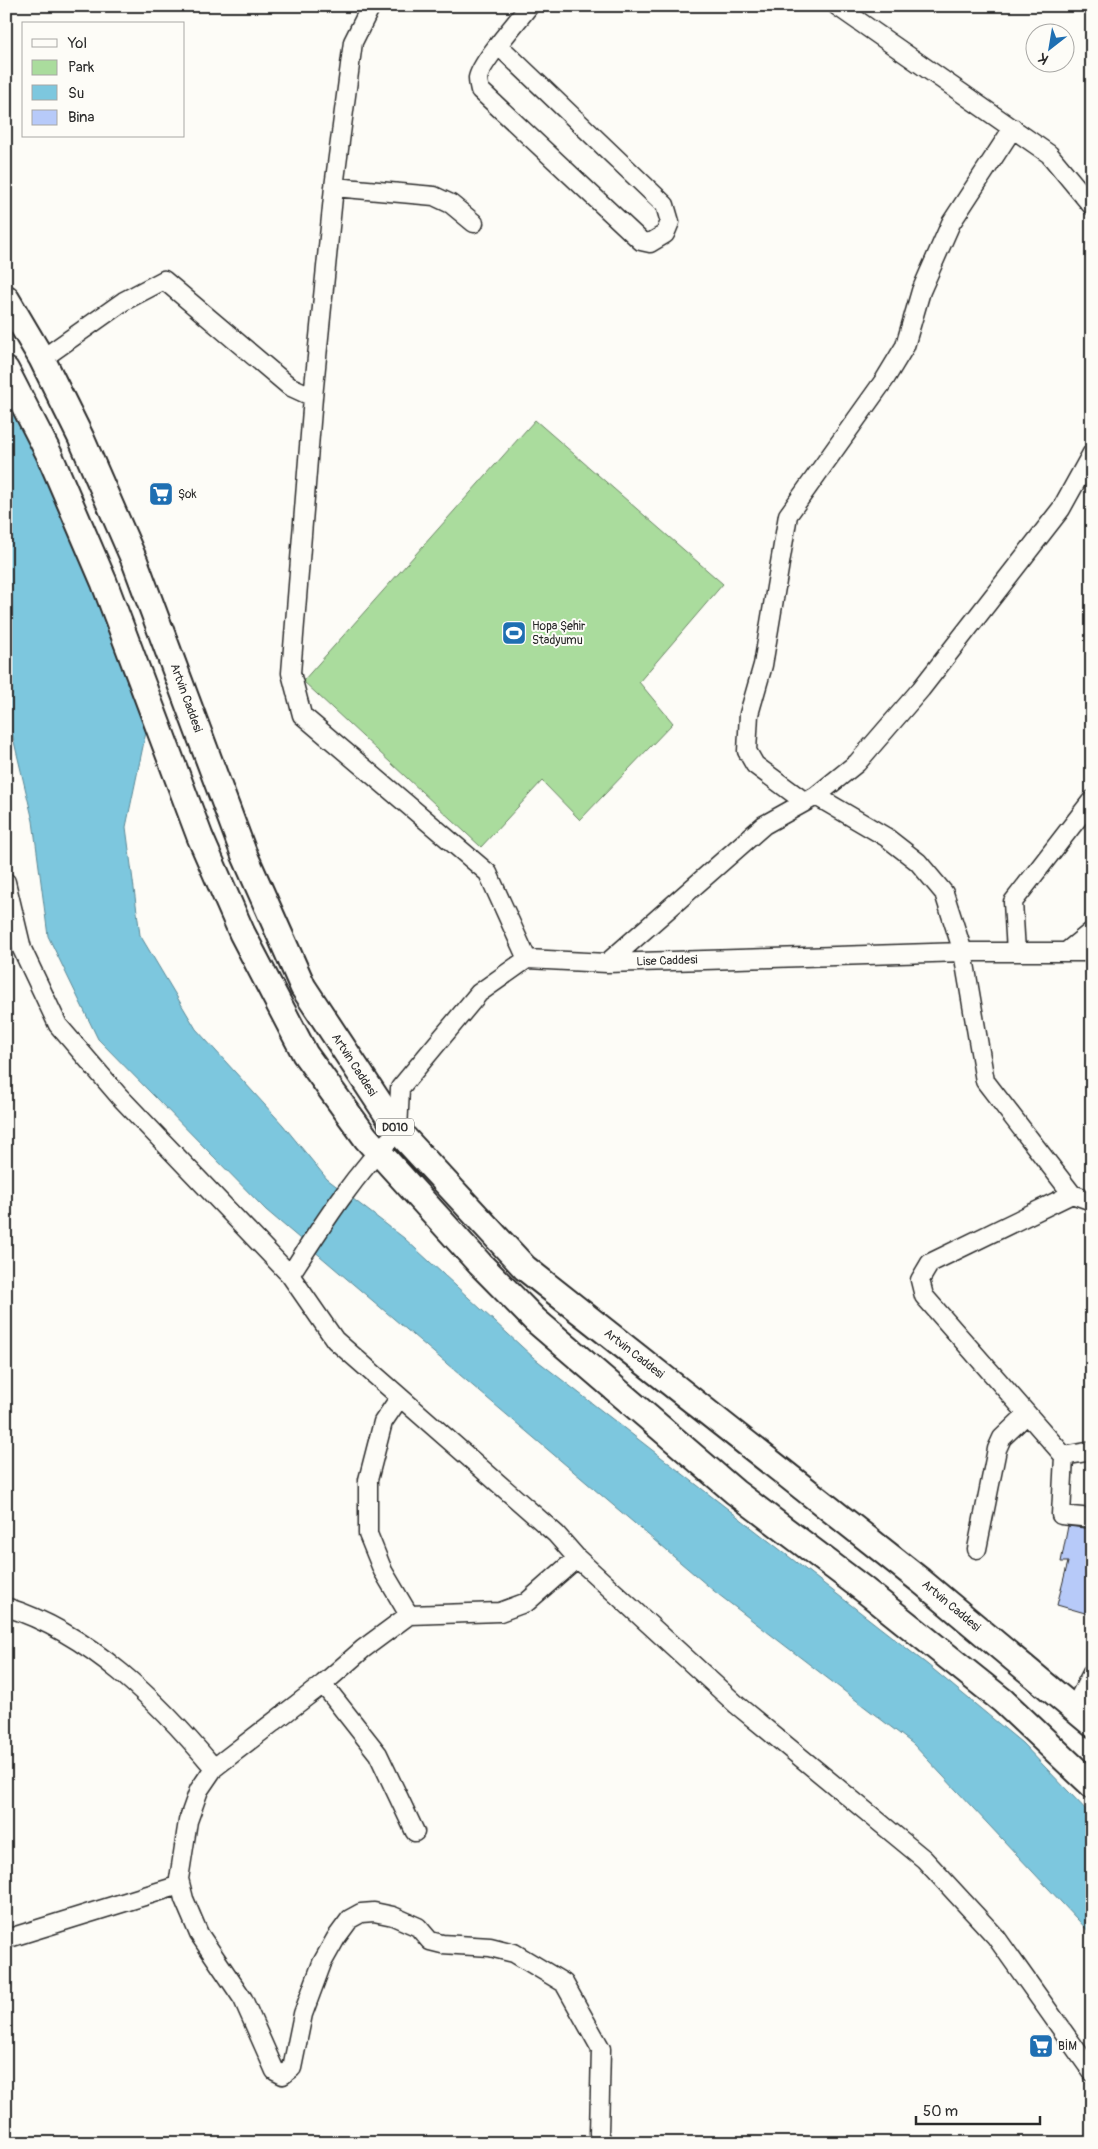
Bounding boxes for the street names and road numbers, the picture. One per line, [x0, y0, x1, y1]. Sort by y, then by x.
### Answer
street label: Artvin Caddesi [167, 662, 205, 734]
street label: Lise Caddesi [636, 952, 698, 970]
street label: Artvin Caddesi [328, 1031, 380, 1099]
road number: D010 [376, 1118, 414, 1136]
street label: Artvin Caddesi [601, 1326, 667, 1382]
street label: Artvin Caddesi [919, 1577, 983, 1635]

